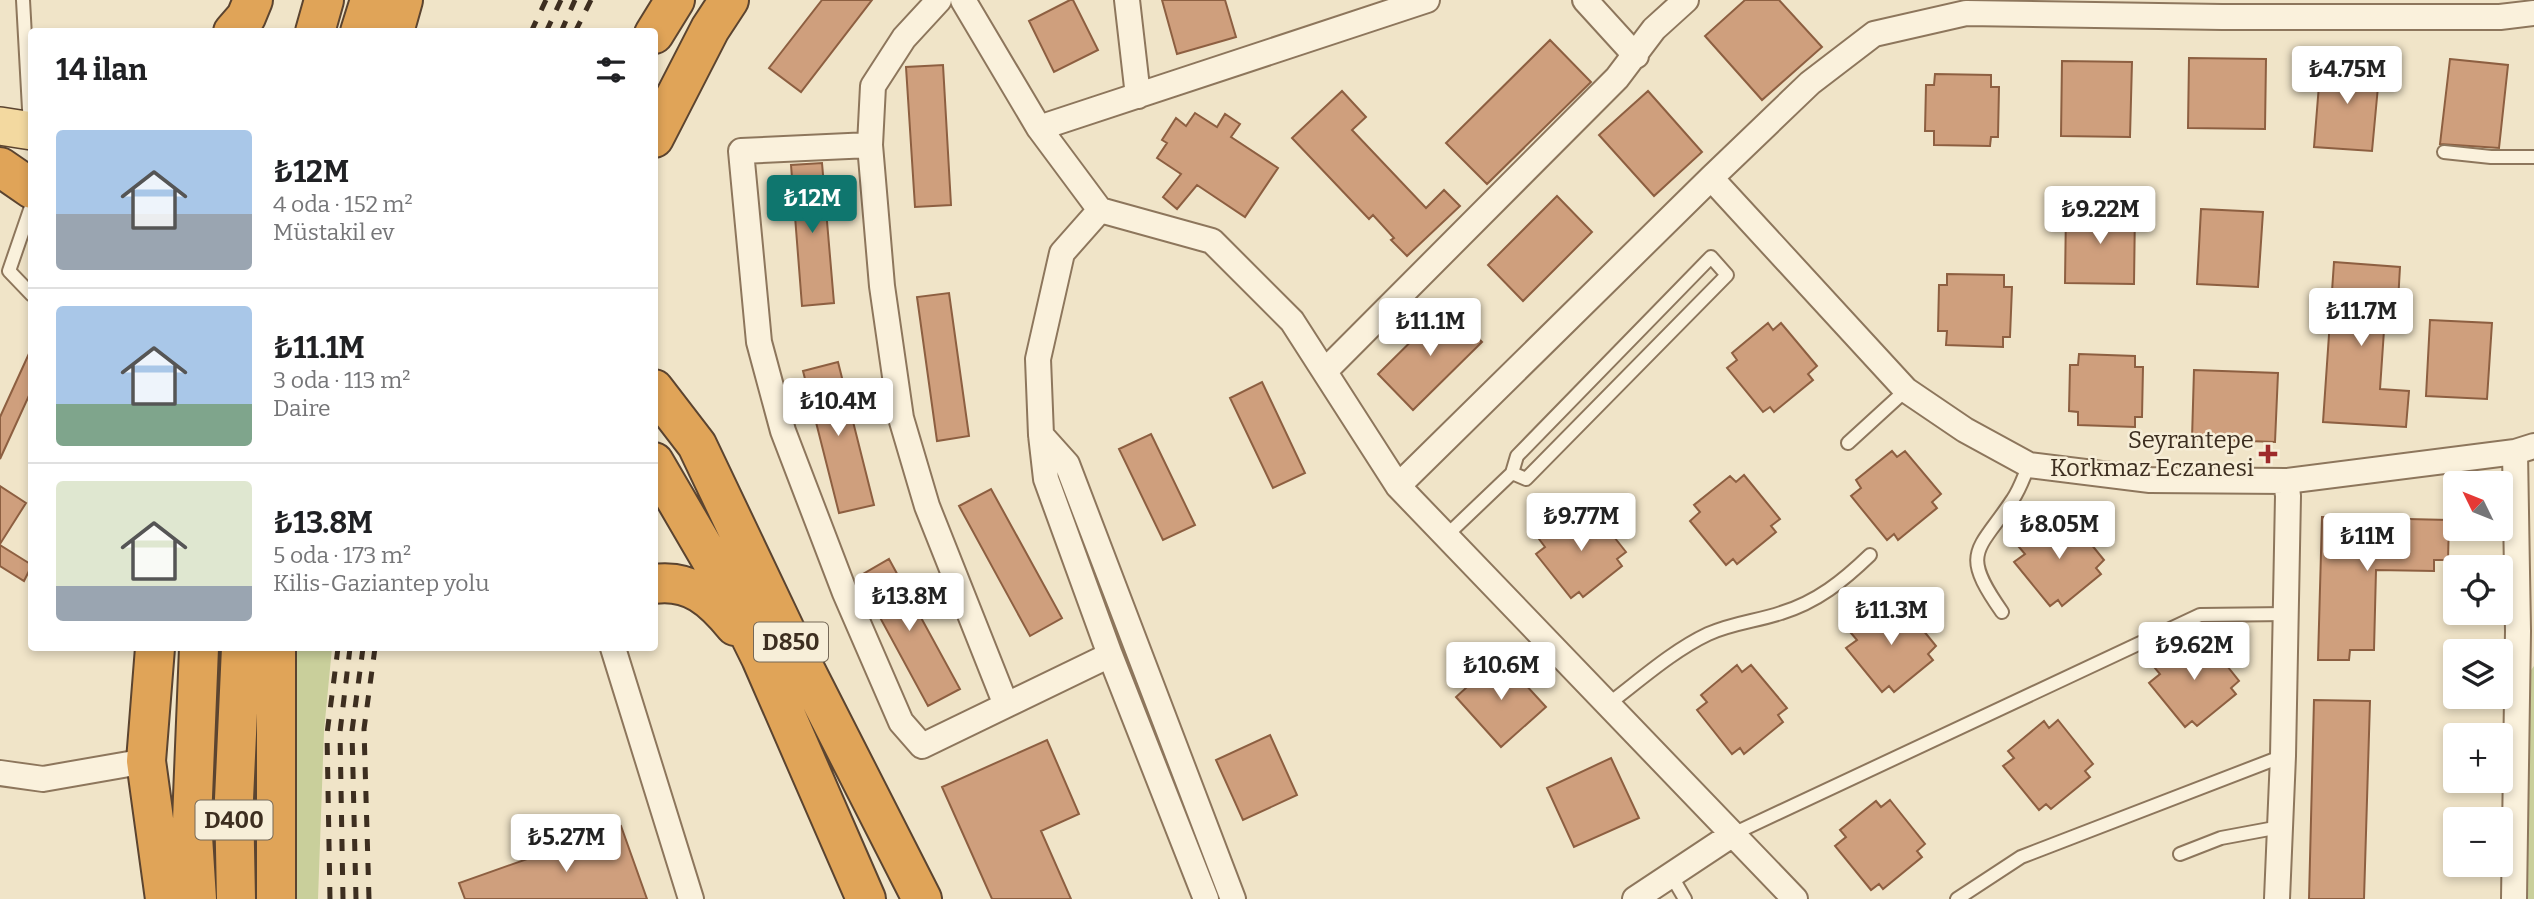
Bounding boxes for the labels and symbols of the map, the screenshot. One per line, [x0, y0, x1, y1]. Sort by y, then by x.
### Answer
pin: ₺4.75M [2290, 46, 2404, 106]
pin: ₺12M [771, 176, 853, 235]
pin: ₺9.22M [2043, 187, 2157, 246]
pin: ₺11.7M [2304, 288, 2418, 348]
pin: ₺11.1M [1373, 298, 1487, 358]
pin: ₺10.4M [781, 378, 895, 438]
place label: Seyrantepe Korkmaz Eczanesi [2050, 426, 2254, 482]
marker: Seyrantepe Korkmaz Eczanesi [2260, 446, 2276, 462]
north arrow [2443, 471, 2513, 541]
pin: ₺9.77M [1524, 494, 1638, 553]
pin: ₺8.05M [2002, 502, 2116, 561]
pin: ₺11M [2326, 514, 2408, 573]
pin: ₺13.8M [852, 574, 966, 633]
pin: ₺11.3M [1834, 588, 1948, 647]
road number: D850 [754, 622, 828, 662]
pin: ₺9.62M [2137, 622, 2251, 682]
pin: ₺10.6M [1444, 642, 1558, 702]
road number: D400 [196, 800, 272, 840]
pin: ₺5.27M [509, 814, 623, 874]

